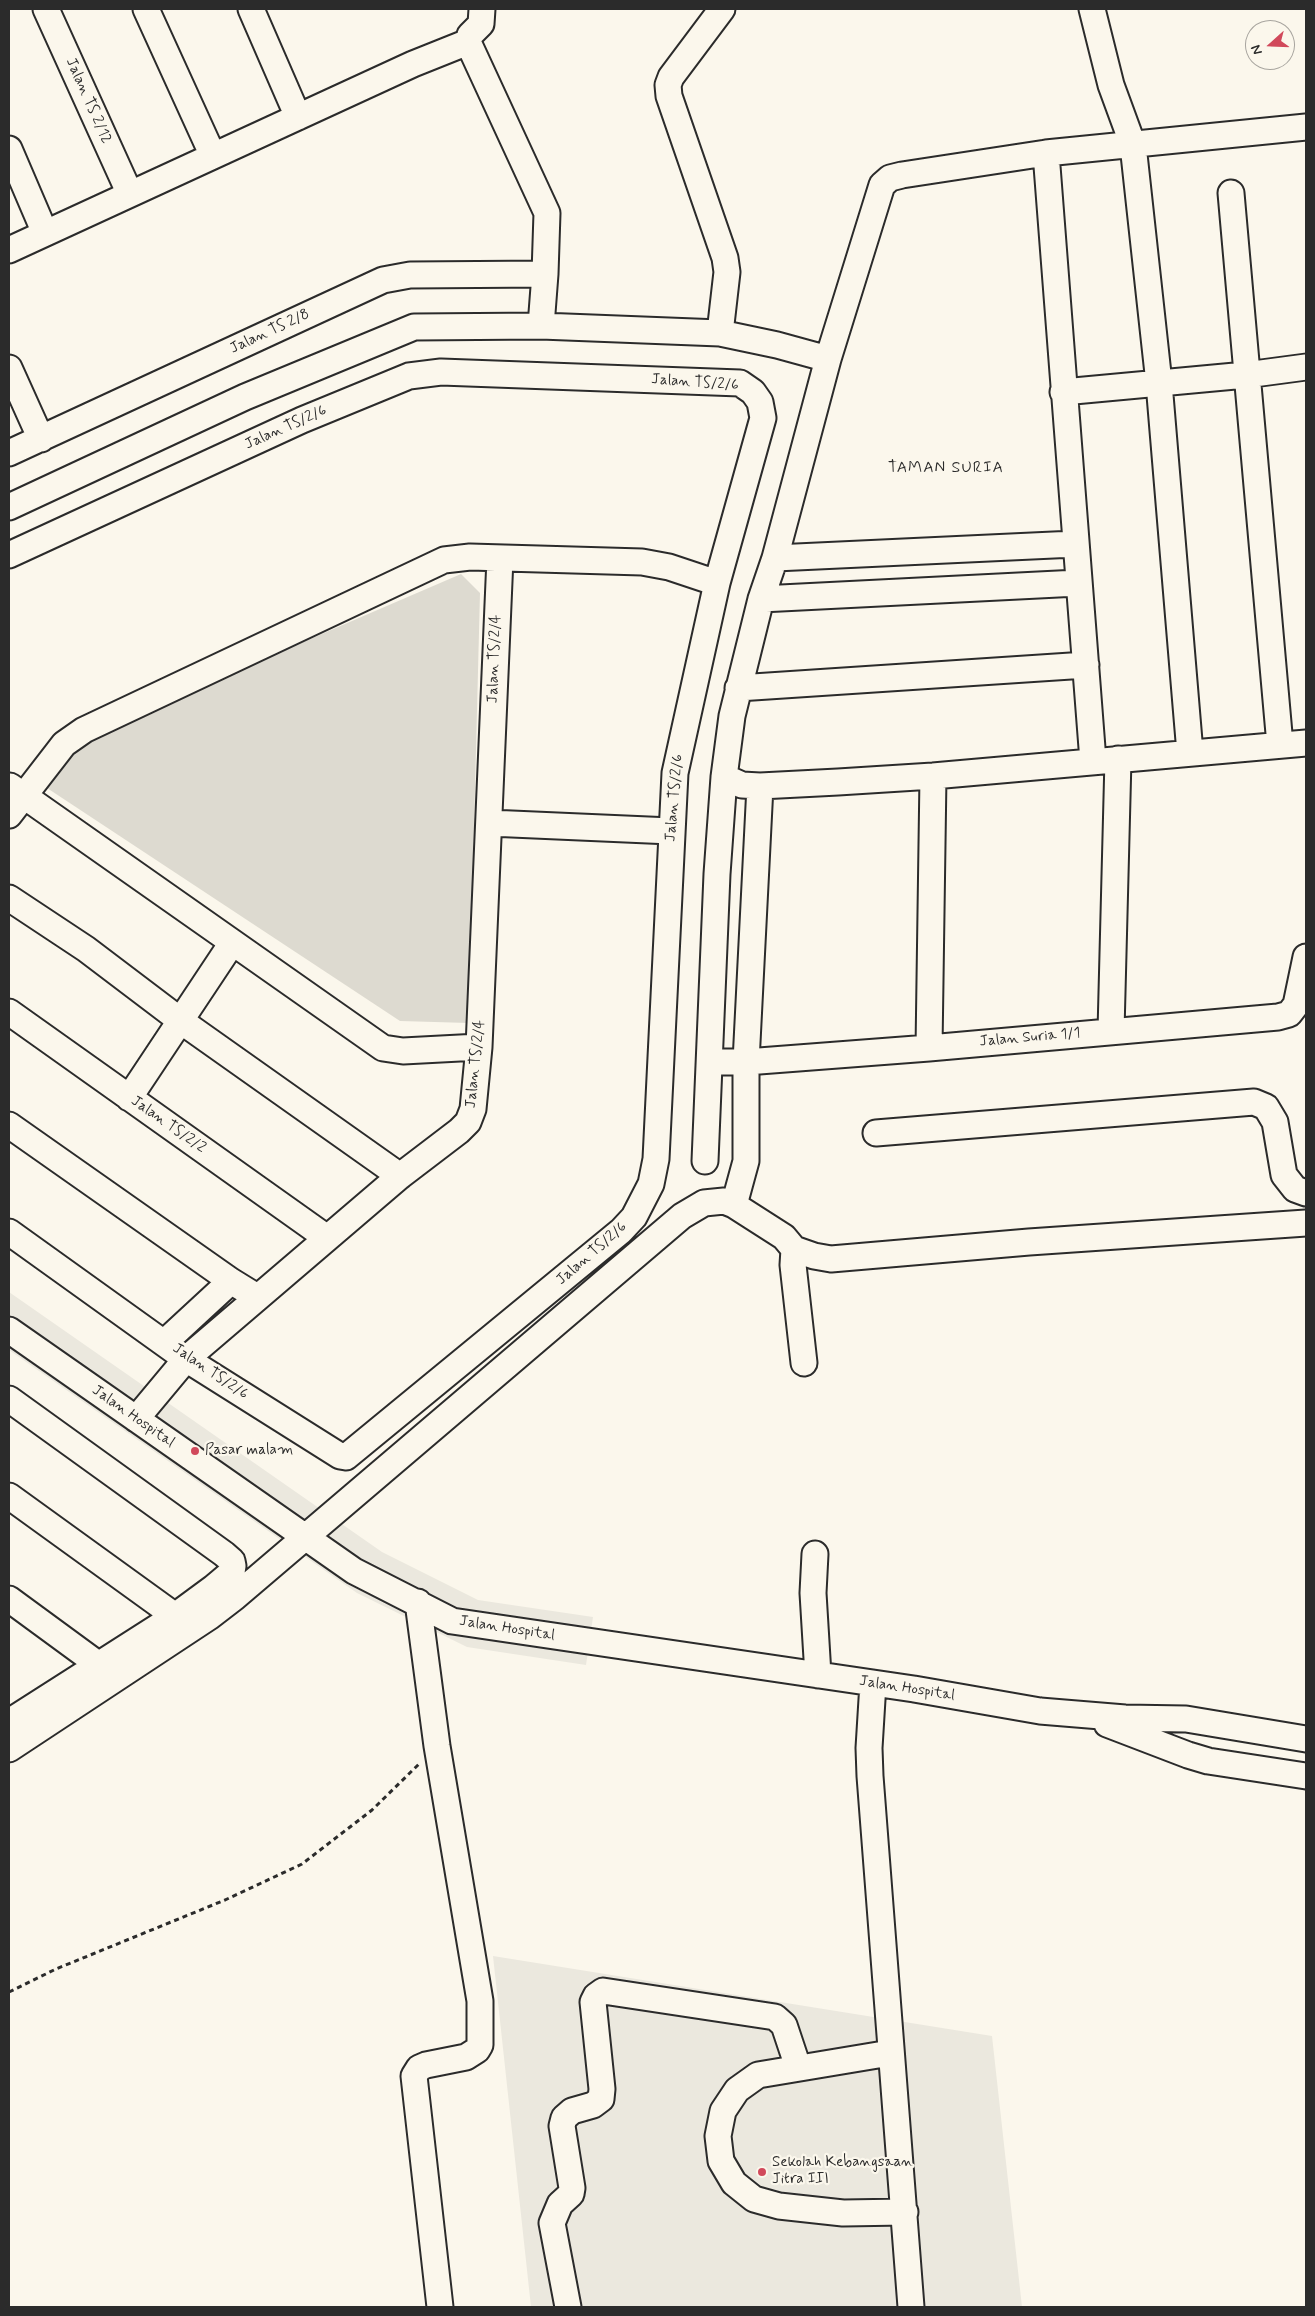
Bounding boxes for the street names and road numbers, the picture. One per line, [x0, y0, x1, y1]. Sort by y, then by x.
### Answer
street label: Jalan TS 2/12 [61, 55, 115, 147]
street label: Jalan TS 2/8 [227, 306, 313, 358]
street label: Jalan TS/2/6 [651, 371, 739, 395]
street label: Jalan TS/2/6 [242, 402, 330, 454]
street label: Jalan TS/2/4 [484, 614, 506, 704]
street label: Jalan TS/2/6 [662, 754, 688, 842]
street label: Jalan TS/2/4 [462, 1019, 490, 1109]
street label: Jalan Suria 1/1 [979, 1025, 1081, 1051]
street label: Jalan TS/2/2 [127, 1093, 209, 1157]
street label: Jalan TS/2/6 [553, 1218, 631, 1290]
street label: Jalan TS/2/6 [169, 1340, 251, 1404]
street label: Jalan Hospital [88, 1382, 178, 1452]
street label: Jalan Hospital [458, 1613, 556, 1645]
street label: Jalan Hospital [858, 1673, 956, 1705]

